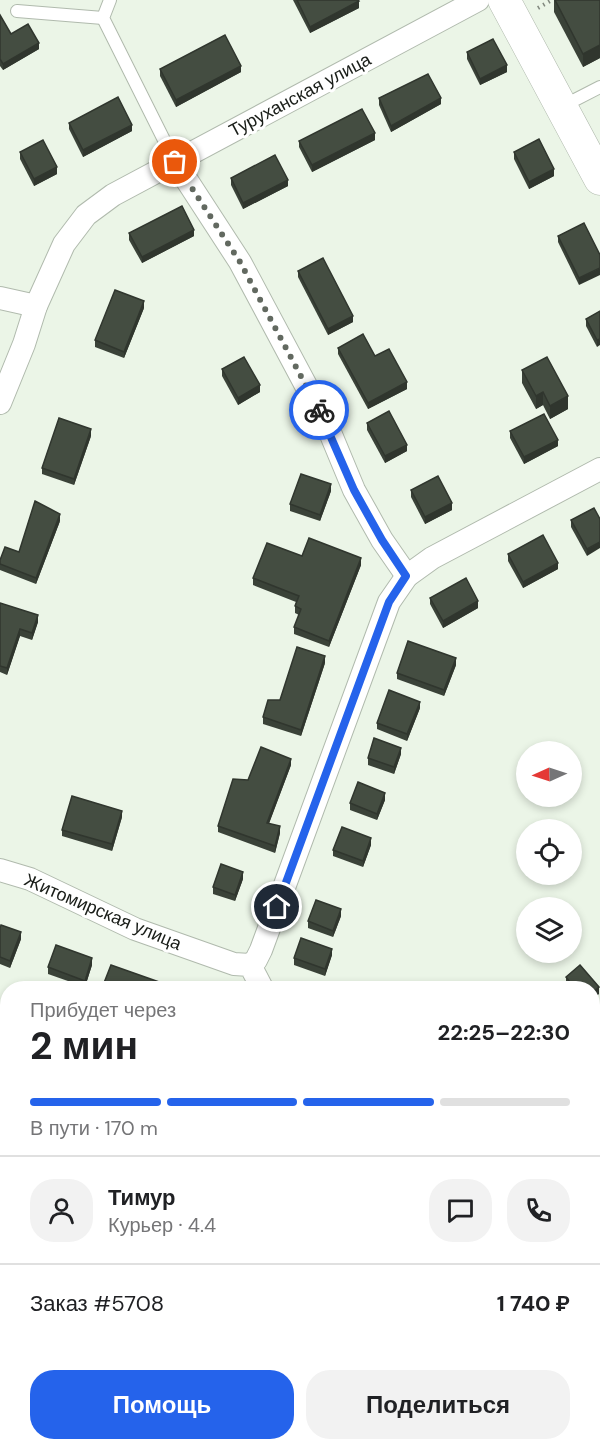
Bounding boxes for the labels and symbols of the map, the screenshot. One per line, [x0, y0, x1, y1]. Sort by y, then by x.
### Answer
street label: Туруханская улица [225, 47, 376, 143]
pin [149, 136, 200, 187]
courier [289, 380, 349, 440]
north arrow [516, 741, 582, 807]
street label: Житомирская улица [21, 868, 186, 956]
pin [251, 881, 302, 932]

